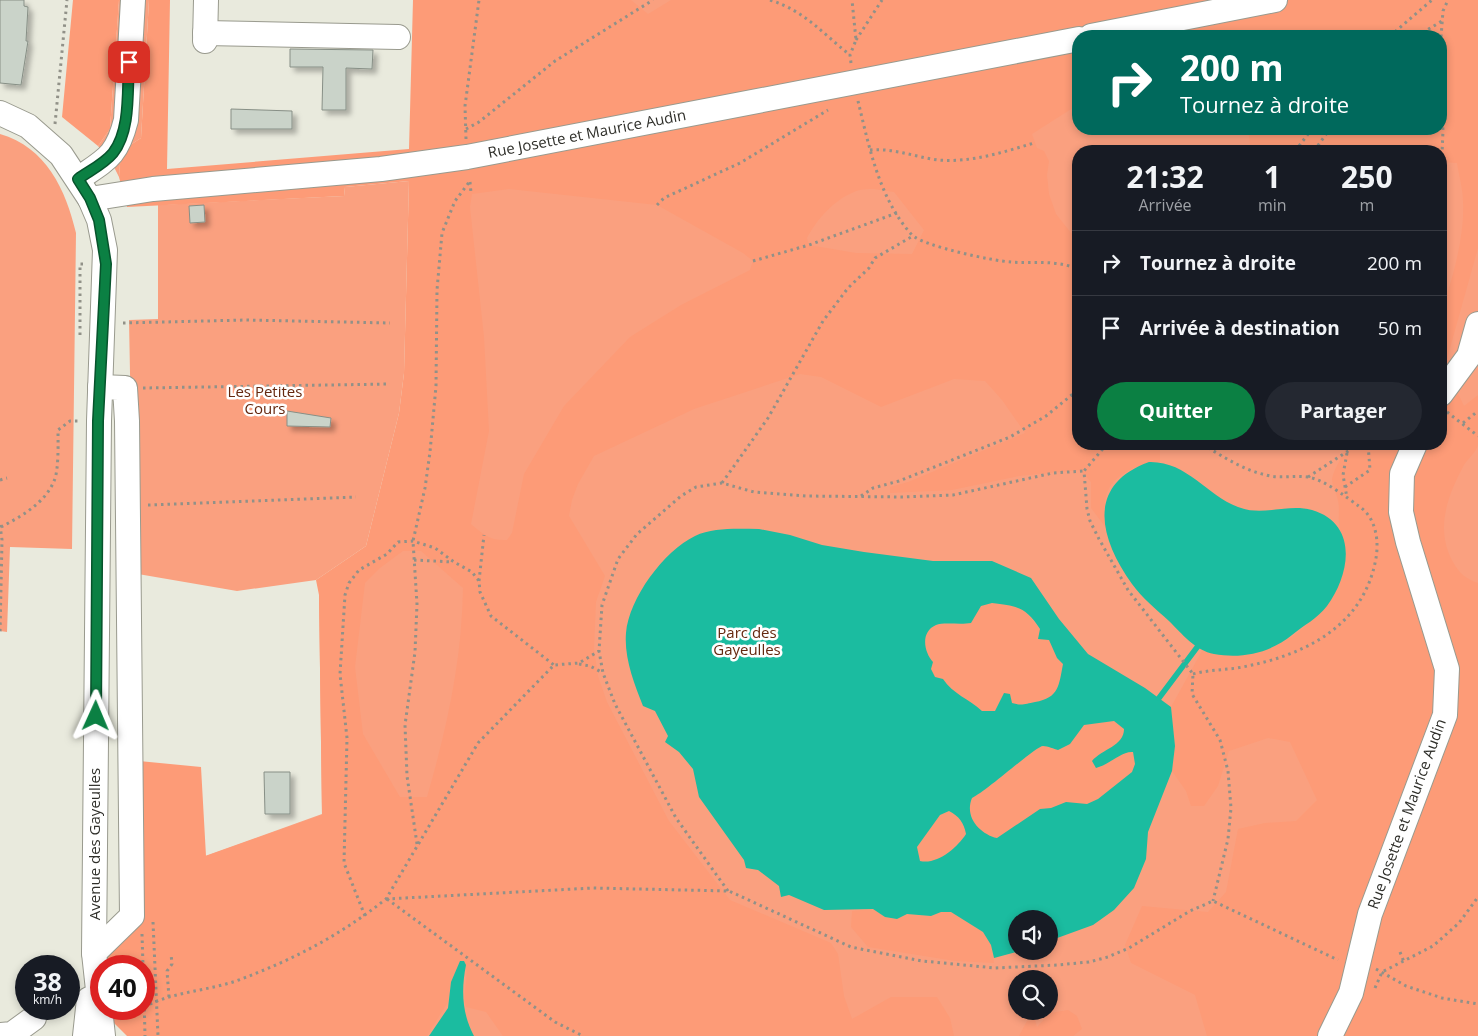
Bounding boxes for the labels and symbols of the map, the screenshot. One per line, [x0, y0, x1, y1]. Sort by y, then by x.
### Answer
pin [108, 41, 150, 83]
street label: Rue Josette et Maurice Audin [486, 104, 688, 162]
park label: Les Petites Cours [228, 381, 302, 418]
park label: Parc des Gayeulles [713, 622, 781, 659]
position arrow [69, 689, 121, 741]
street label: Rue Josette et Maurice Audin [1362, 716, 1450, 912]
street label: Avenue des Gayeulles [84, 768, 104, 920]
speed limit sign: 40 [90, 955, 155, 1020]

